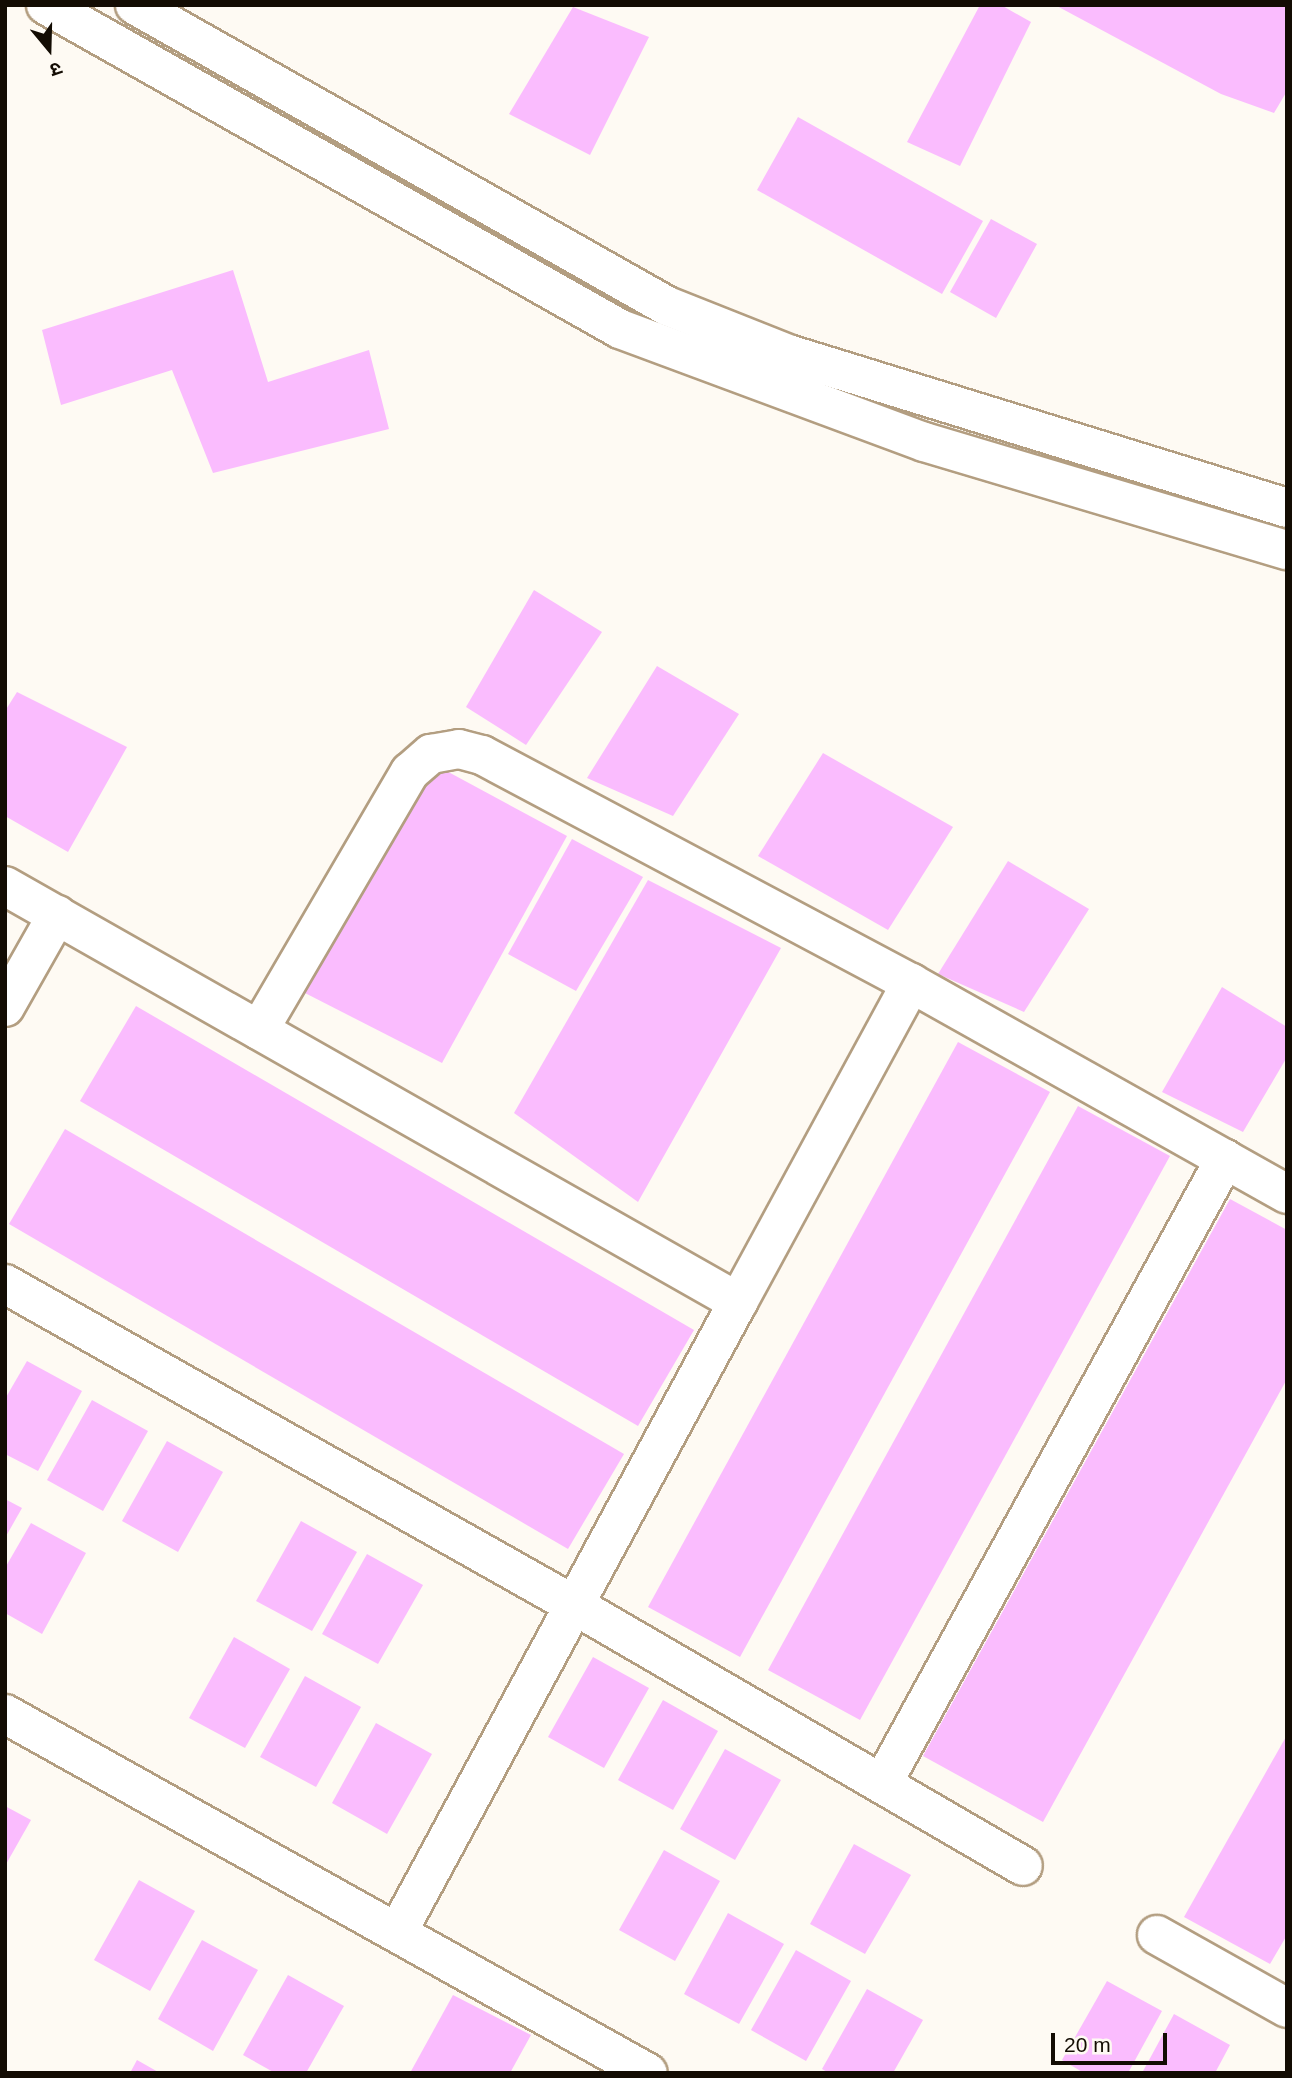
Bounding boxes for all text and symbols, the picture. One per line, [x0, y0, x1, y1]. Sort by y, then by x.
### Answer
north arrow [14, 14, 84, 84]
text: उ [47, 58, 65, 81]
scale bar [1054, 2018, 1170, 2062]
text: 20 m [1064, 2033, 1111, 2056]

